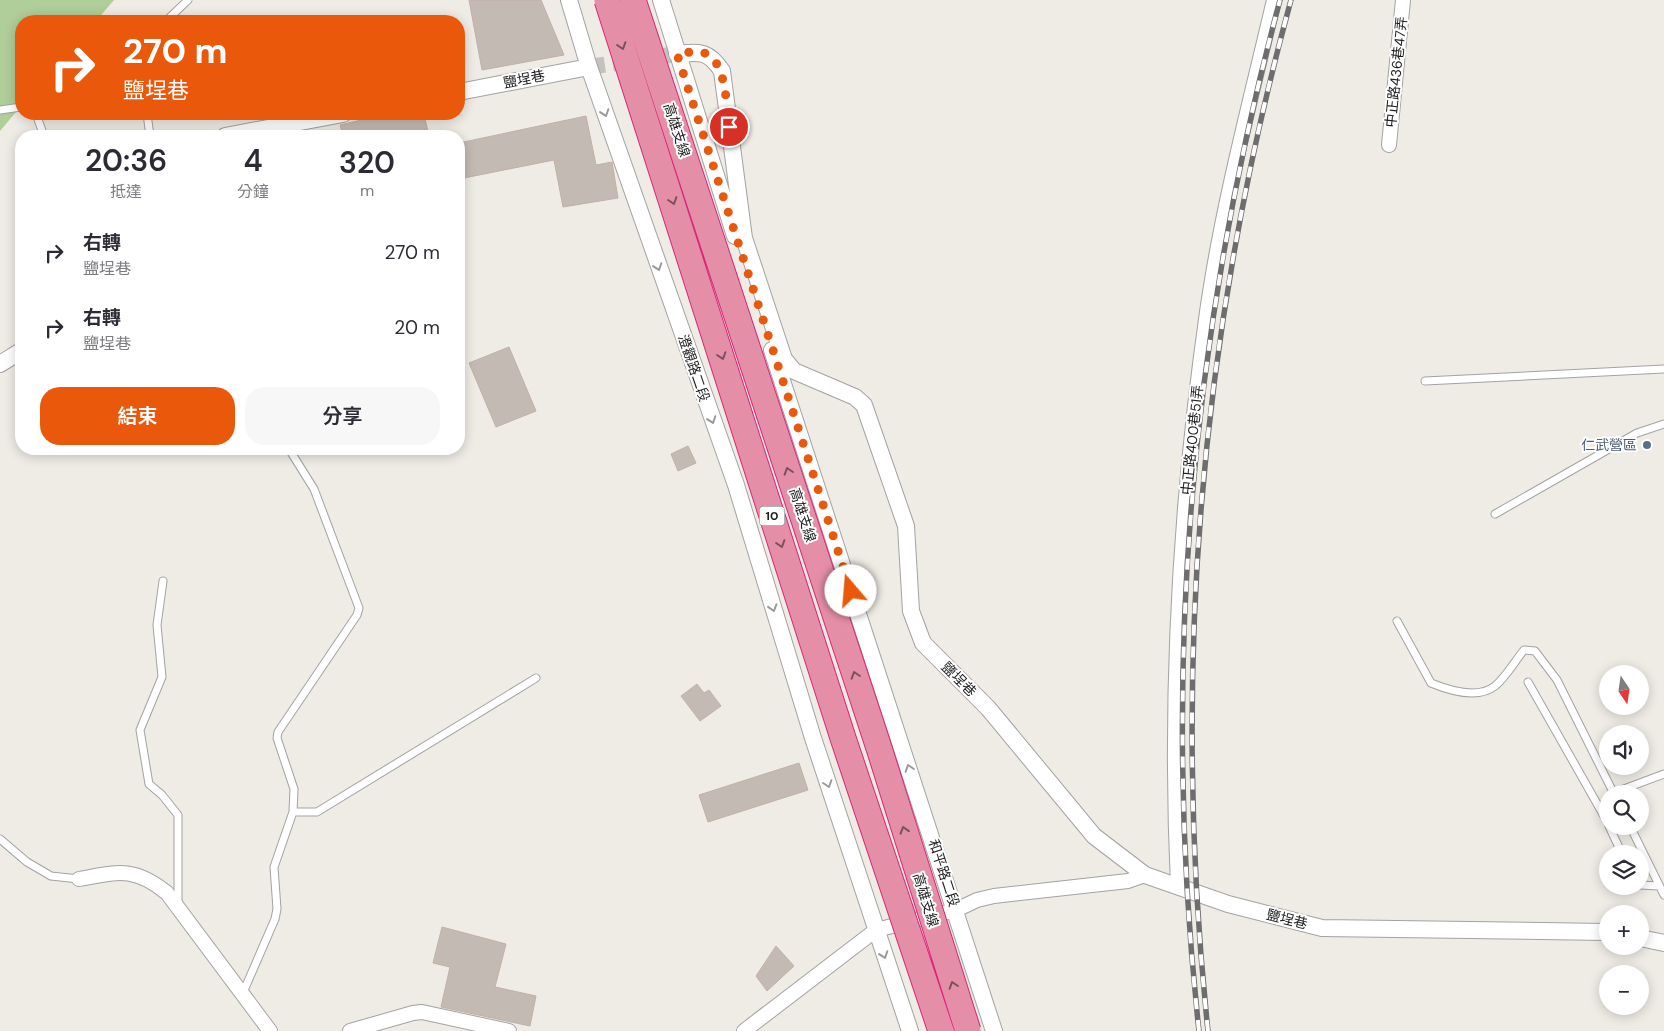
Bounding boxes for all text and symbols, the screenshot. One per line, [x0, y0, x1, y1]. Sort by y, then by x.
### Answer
street label: 中正路436巷47弄 [1381, 16, 1411, 128]
text: 270 m [123, 28, 227, 74]
icon: right [40, 35, 105, 100]
one-way arrow [617, 42, 627, 50]
street label: 鹽埕巷 [502, 66, 546, 92]
text: 鹽埕巷 [123, 76, 189, 105]
street label: 高雄支線 [660, 101, 694, 159]
pin [708, 106, 750, 148]
one-way arrow [599, 108, 609, 117]
icon: arrive [715, 113, 743, 141]
text: 20:36 [85, 141, 167, 180]
text: 4 [244, 141, 263, 180]
text: 320 [339, 143, 395, 182]
text: m [360, 180, 374, 201]
text: 抵達 [110, 181, 142, 202]
text: 分鐘 [237, 181, 269, 202]
one-way arrow [667, 196, 677, 204]
text: 右轉 [83, 230, 121, 255]
icon: right [40, 239, 68, 267]
text: 270 m [385, 240, 440, 265]
text: 鹽埕巷 [83, 258, 131, 279]
one-way arrow [653, 262, 663, 270]
text: 右轉 [83, 305, 121, 330]
icon: right [40, 314, 68, 342]
text: 20 m [394, 315, 440, 340]
street label: 澄觀路二段 [674, 332, 714, 404]
text: 鹽埕巷 [83, 333, 131, 354]
one-way arrow [716, 351, 726, 359]
street label: 中正路400巷51弄 [1177, 384, 1207, 496]
button: 結束 [40, 387, 235, 445]
button: 分享 [245, 387, 440, 445]
one-way arrow [707, 415, 717, 424]
place label: 仁武營區 [1581, 436, 1637, 454]
marker: 仁武營區 [1641, 439, 1653, 451]
one-way arrow [784, 467, 794, 475]
street label: 高雄支線 [786, 486, 820, 544]
road number: 10 [760, 506, 784, 526]
one-way arrow [776, 539, 786, 548]
position arrow [824, 564, 876, 616]
one-way arrow [767, 603, 777, 612]
street label: 鹽埕巷 [938, 658, 980, 700]
north arrow [1599, 665, 1649, 715]
map controls [1599, 665, 1649, 1015]
one-way arrow [851, 671, 861, 680]
button: sound [1599, 725, 1649, 775]
one-way arrow [905, 764, 915, 773]
one-way arrow [822, 779, 832, 788]
button: search [1599, 785, 1649, 835]
one-way arrow [900, 826, 910, 834]
street label: 和平路二段 [925, 837, 963, 909]
button: layers [1599, 845, 1649, 895]
street label: 高雄支線 [909, 871, 943, 929]
street label: 鹽埕巷 [1264, 905, 1310, 933]
button: + [1599, 905, 1649, 955]
one-way arrow [878, 950, 888, 959]
button: − [1599, 965, 1649, 1015]
one-way arrow [949, 981, 959, 989]

